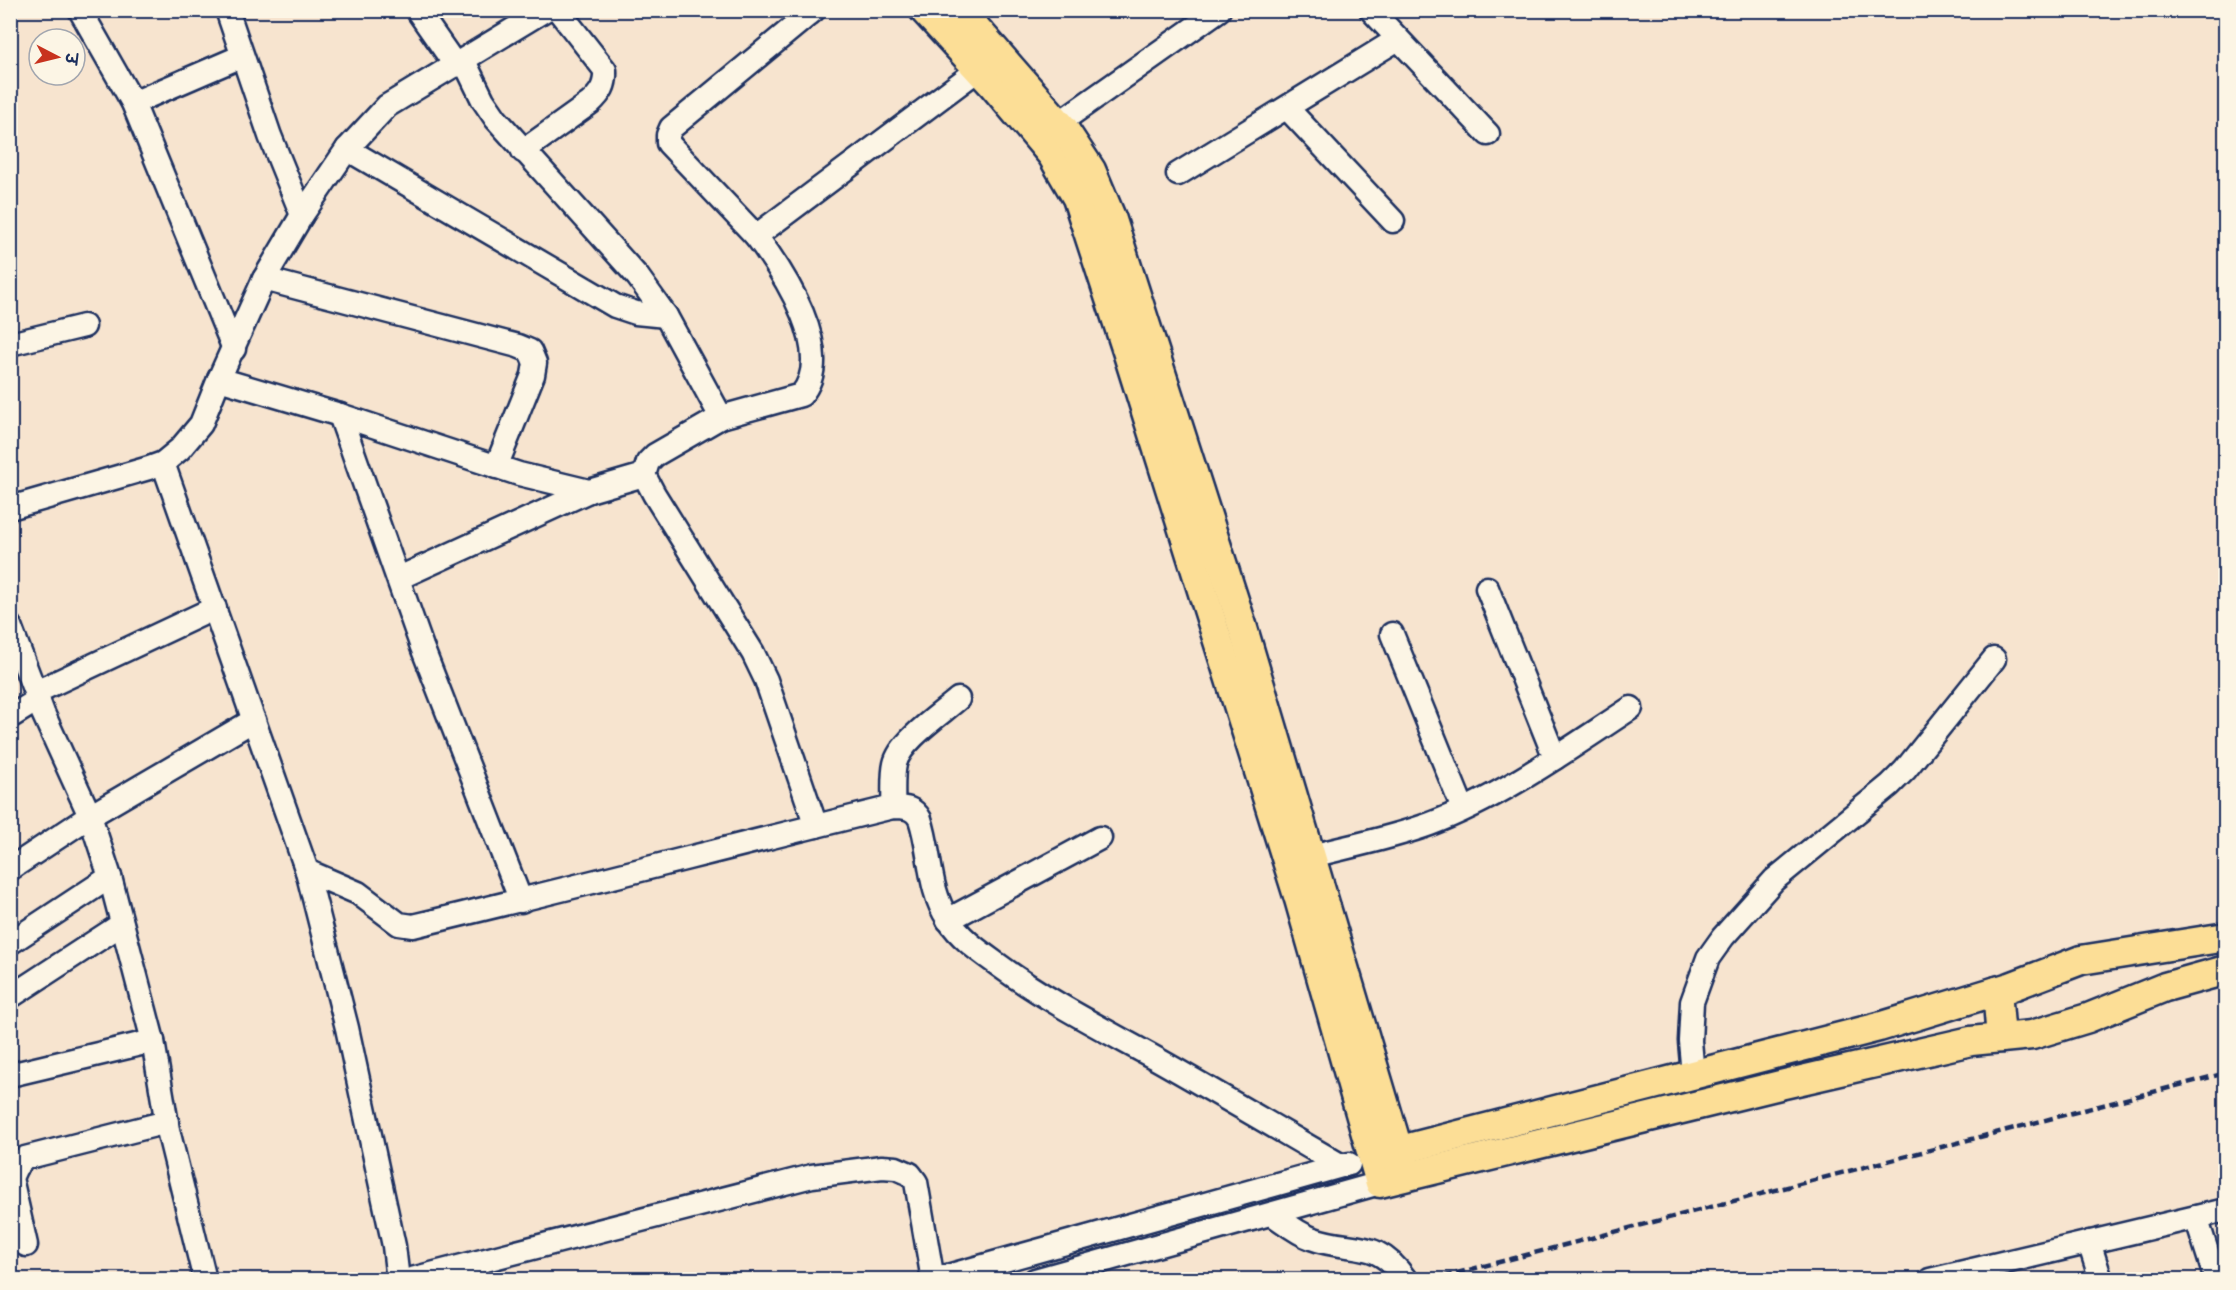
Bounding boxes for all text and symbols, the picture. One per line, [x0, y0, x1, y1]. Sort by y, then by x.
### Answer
north arrow [27, 27, 87, 87]
text: उ [61, 50, 82, 67]

